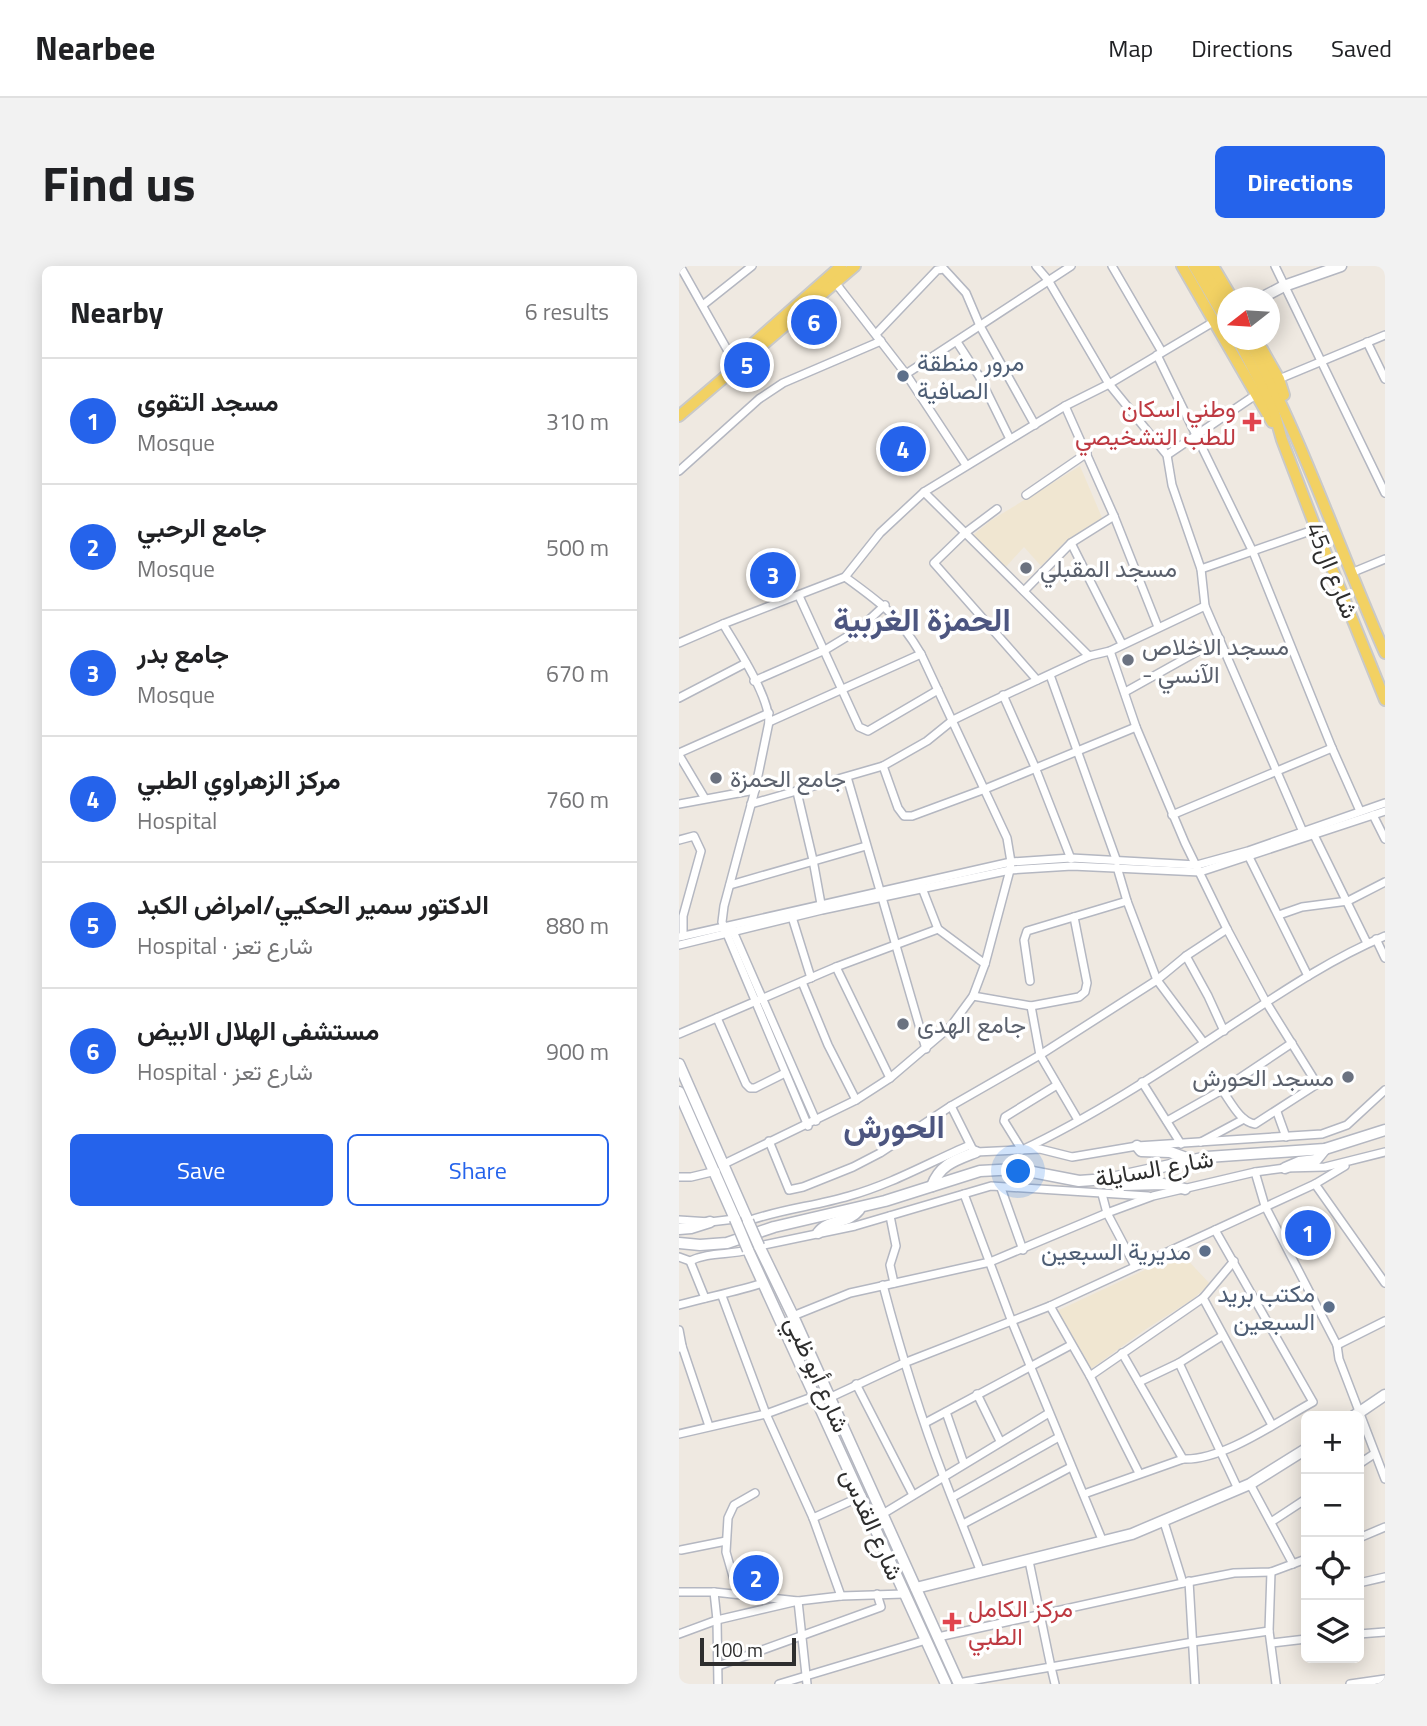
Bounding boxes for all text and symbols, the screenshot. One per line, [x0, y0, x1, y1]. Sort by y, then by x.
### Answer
text: Nearbee [35, 23, 155, 73]
text: Map [1108, 30, 1153, 66]
text: Directions [1191, 30, 1293, 66]
text: Saved [1331, 30, 1392, 66]
text: Find us [42, 145, 196, 220]
button: Directions [1215, 146, 1385, 218]
north arrow [1217, 287, 1280, 350]
text: Nearby [70, 289, 163, 335]
text: 6 results [525, 294, 609, 329]
pin: 6 [791, 296, 837, 348]
pin: 5 [724, 339, 770, 391]
place label: مرور منطقة الصافية [917, 344, 1024, 408]
marker: مرور منطقة الصافية [895, 368, 911, 384]
text: مسجد التقوى [137, 382, 279, 421]
place label: وطني اسكان للطب التشخيصي [1075, 390, 1236, 456]
text: 1 [87, 404, 99, 439]
text: 310 m [546, 404, 609, 439]
marker: وطني اسكان للطب التشخيصي [1242, 412, 1262, 432]
pin: 4 [880, 423, 926, 475]
text: Mosque [137, 425, 215, 460]
text: جامع الرحبي [137, 508, 267, 547]
street label: شارع ال45 [1297, 516, 1369, 624]
text: 2 [87, 530, 99, 565]
text: 500 m [546, 530, 609, 565]
pin: 3 [750, 549, 796, 601]
place label: مسجد المقبلي [1040, 550, 1177, 588]
text: Mosque [137, 551, 215, 586]
marker: مسجد المقبلي [1018, 560, 1034, 576]
district label: الحمزة الغربية [833, 595, 1011, 643]
place label: مسجد الاخلاص - الآنسي [1142, 628, 1289, 694]
text: جامع بدر [137, 634, 229, 673]
marker: مسجد الاخلاص - الآنسي [1120, 652, 1136, 668]
text: 3 [87, 656, 99, 691]
text: 670 m [546, 656, 609, 691]
text: Mosque [137, 677, 215, 712]
text: مركز الزهراوي الطبي [137, 760, 341, 799]
place label: جامع الحمزة [730, 760, 846, 796]
marker: جامع الحمزة [708, 770, 724, 786]
text: 4 [87, 782, 99, 817]
text: 760 m [546, 782, 609, 817]
text: Hospital [137, 803, 217, 838]
text: الدكتور سمير الحكيي/امراض الكبد [137, 885, 489, 924]
text: 5 [87, 908, 99, 943]
text: 880 m [546, 908, 609, 943]
text: Hospital · شارع تعز [137, 928, 313, 963]
place label: جامع الهدى [917, 1006, 1026, 1042]
text: مستشفى الهلال الابيض [137, 1011, 379, 1050]
marker: جامع الهدى [895, 1016, 911, 1032]
text: 6 [87, 1034, 99, 1069]
text: 900 m [546, 1034, 609, 1069]
text: Hospital · شارع تعز [137, 1054, 313, 1089]
place label: مسجد الحورش [1192, 1059, 1334, 1095]
marker: مسجد الحورش [1340, 1069, 1356, 1085]
district label: الحورش [843, 1102, 945, 1150]
button: Save [70, 1134, 333, 1206]
button: Share [347, 1134, 609, 1206]
street label: شارع السايلة [1092, 1140, 1216, 1196]
your location [1001, 1154, 1035, 1188]
pin: 1 [1285, 1207, 1331, 1259]
place label: مديرية السبعين [1041, 1233, 1191, 1269]
marker: مديرية السبعين [1197, 1243, 1213, 1259]
place label: مكتب بريد السبعين [1217, 1275, 1315, 1339]
marker: مكتب بريد السبعين [1321, 1299, 1337, 1315]
street label: شارع أبو ظبي [775, 1310, 860, 1439]
map controls [1301, 1411, 1364, 1663]
button: + [1301, 1411, 1364, 1474]
street label: شارع القدس [832, 1462, 914, 1586]
button: − [1301, 1474, 1364, 1537]
button: locate [1301, 1537, 1364, 1600]
pin: 2 [733, 1552, 779, 1604]
place label: مركز الكامل الطبي [968, 1590, 1073, 1656]
button: layers [1301, 1600, 1364, 1663]
marker: مركز الكامل الطبي [942, 1612, 962, 1632]
scale bar [700, 1635, 796, 1667]
text: 100 m [711, 1635, 763, 1664]

